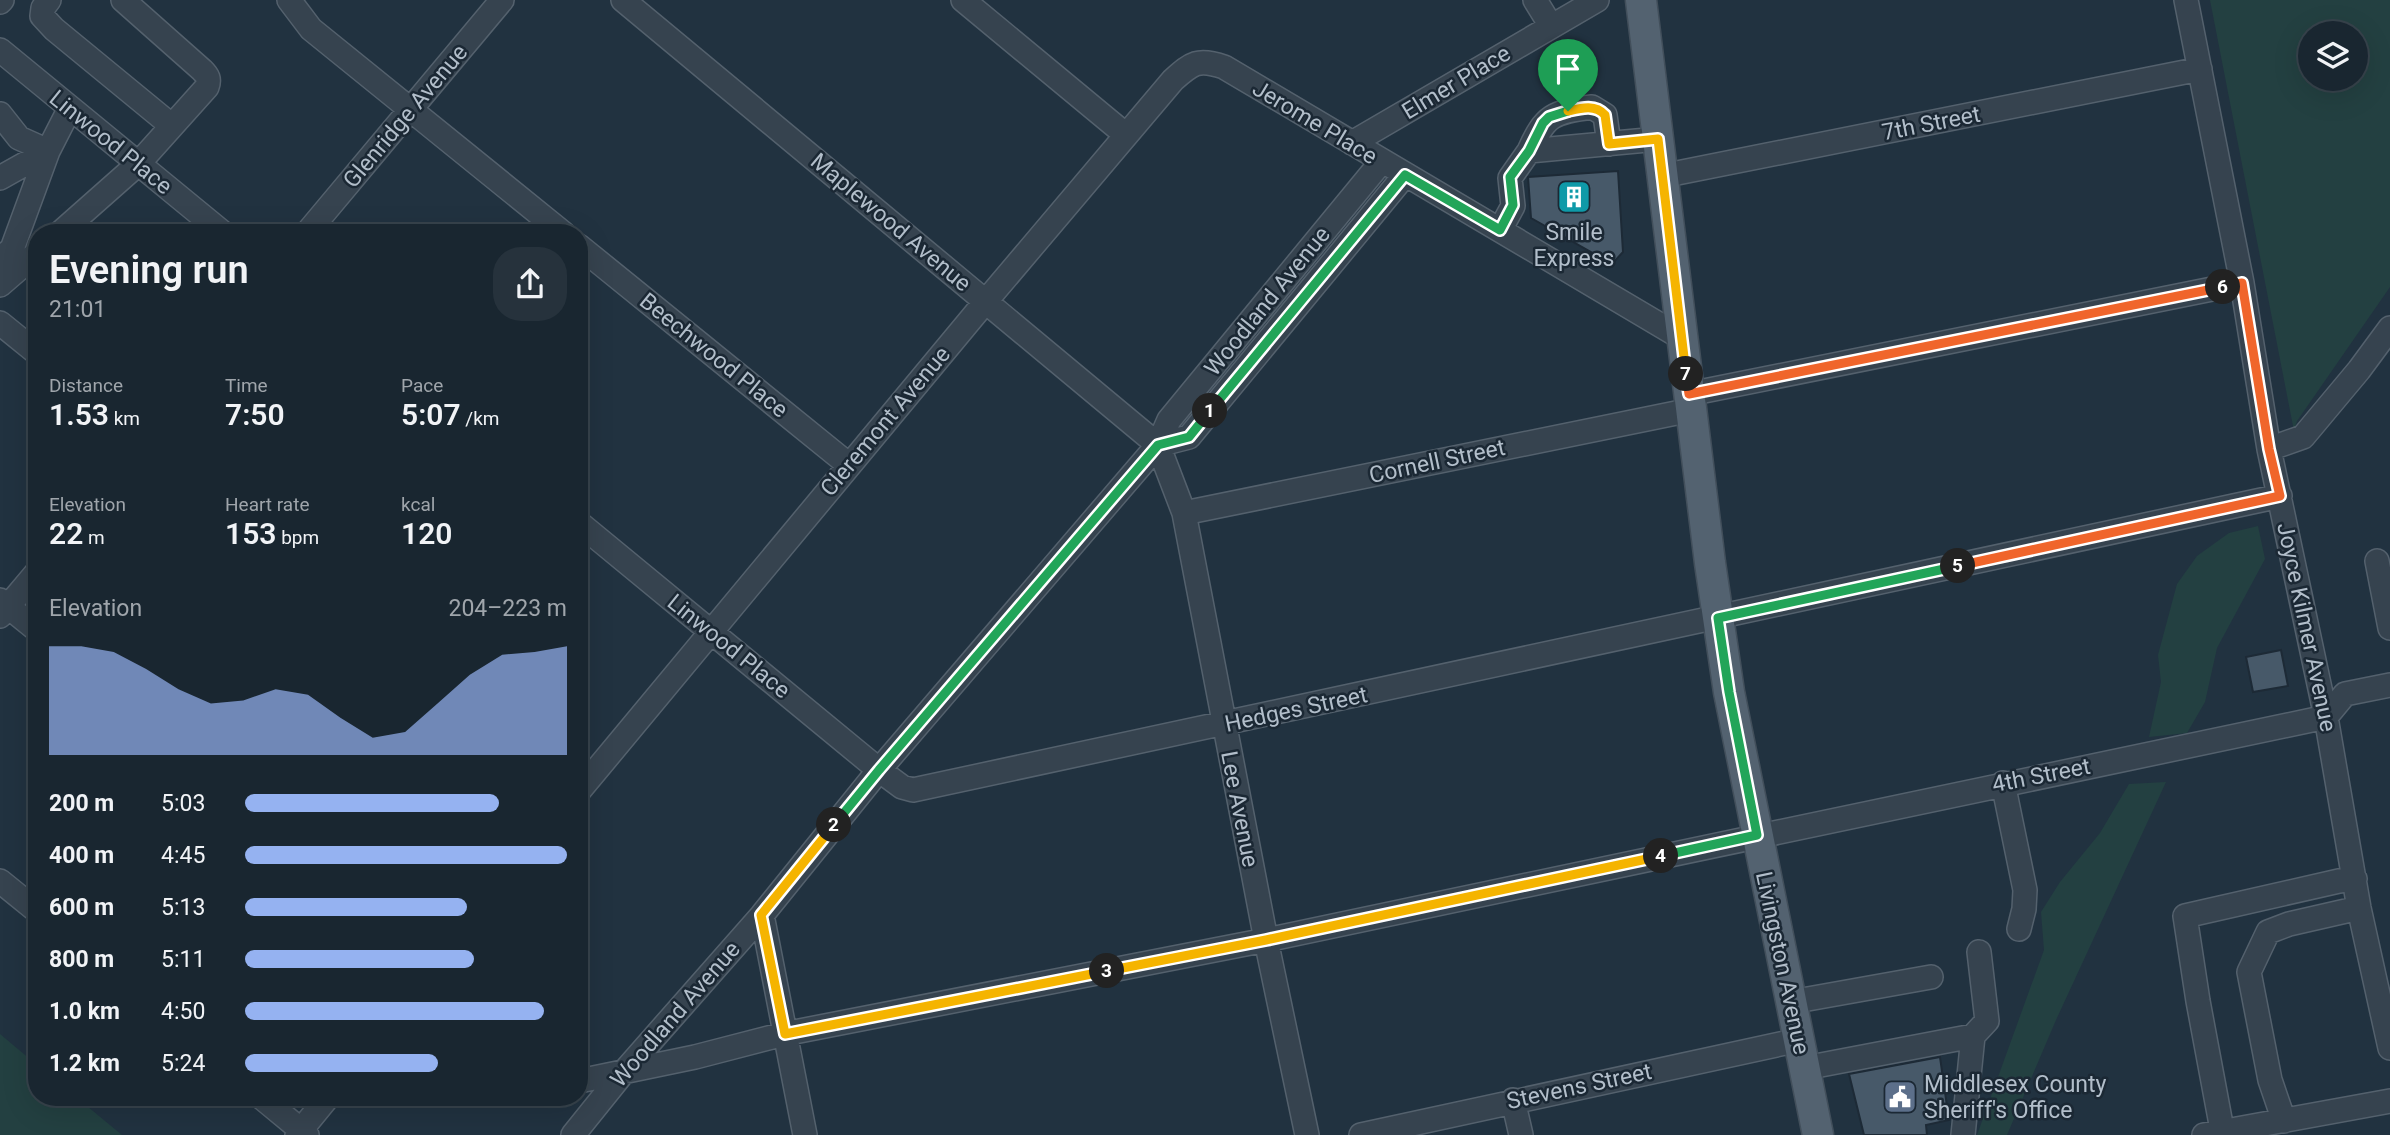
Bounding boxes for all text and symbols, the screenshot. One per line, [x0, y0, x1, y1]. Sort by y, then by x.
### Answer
map controls [2298, 21, 2368, 91]
button: layers [2298, 21, 2368, 91]
street label: Glenridge Avenue [338, 39, 473, 193]
pin [1538, 39, 1598, 111]
street label: Elmer Place [1397, 40, 1515, 125]
icon: arrive [1549, 50, 1587, 88]
street label: Jerome Place [1248, 75, 1382, 170]
street label: Linwood Place [44, 85, 177, 200]
street label: 7th Street [1880, 101, 1983, 146]
street label: Maplewood Avenue [805, 148, 976, 297]
building icon: Smile Express [1555, 178, 1593, 216]
place label: Smile Express [1534, 219, 1614, 272]
street label: Woodland Avenue [1199, 221, 1336, 381]
button: share [493, 247, 567, 321]
text: Evening run [49, 248, 249, 292]
pin: 6 [2206, 270, 2240, 304]
text: 6 [2217, 275, 2228, 298]
street label: Beechwood Place [634, 287, 793, 423]
text: 21:01 [49, 296, 106, 323]
street label: Cleremont Avenue [815, 341, 956, 502]
pin: 7 [1668, 356, 1704, 392]
text: 7 [1680, 362, 1691, 385]
text: Distance [49, 374, 123, 397]
text: Time [225, 374, 268, 397]
text: Pace [401, 374, 443, 397]
pin: 1 [1192, 394, 1228, 428]
text: 1.53 [49, 397, 109, 432]
text: 7:50 [225, 397, 285, 432]
text: 5:07 [401, 397, 461, 432]
text: 1 [1204, 399, 1215, 422]
text: km [109, 407, 140, 430]
text: /km [461, 407, 499, 430]
street label: Cornell Street [1367, 434, 1508, 489]
text: Elevation [49, 493, 126, 516]
text: Heart rate [225, 493, 310, 516]
text: kcal [401, 493, 435, 516]
text: 22 [49, 516, 83, 551]
text: 153 [225, 516, 276, 551]
text: 120 [401, 516, 452, 551]
street label: Joyce Kilmer Avenue [2271, 520, 2342, 734]
text: m [83, 526, 105, 549]
text: bpm [276, 526, 319, 549]
pin: 5 [1940, 548, 1976, 584]
text: 5 [1952, 554, 1963, 577]
street label: Linwood Place [662, 589, 795, 704]
text: Elevation [49, 595, 142, 622]
text: 204–223 m [448, 595, 567, 622]
street label: Hedges Street [1222, 681, 1370, 738]
street label: Lee Avenue [1215, 749, 1264, 869]
street label: 4th Street [1990, 753, 2093, 798]
text: 200 m [49, 790, 114, 817]
text: 5:03 [161, 790, 205, 817]
pin: 2 [816, 808, 852, 842]
text: 2 [828, 813, 839, 836]
pin: 4 [1644, 838, 1678, 874]
text: 400 m [49, 842, 114, 869]
text: 4:45 [161, 842, 205, 869]
text: 4 [1655, 844, 1666, 867]
street label: Livingston Avenue [1750, 869, 1815, 1057]
text: 600 m [49, 894, 114, 921]
text: 5:13 [161, 894, 205, 921]
street label: Woodland Avenue [605, 936, 746, 1093]
text: 800 m [49, 946, 114, 973]
text: 5:11 [161, 946, 205, 973]
pin: 3 [1090, 954, 1124, 988]
text: 3 [1101, 959, 1112, 982]
text: 1.0 km [49, 998, 120, 1025]
text: 4:50 [161, 998, 205, 1025]
text: 1.2 km [49, 1050, 120, 1077]
text: 5:24 [161, 1050, 205, 1077]
street label: Stevens Street [1504, 1058, 1654, 1115]
place label: Middlesex County Sheriff's Office [1924, 1071, 2107, 1124]
public building icon: Middlesex County Sheriff's Office [1881, 1078, 1919, 1116]

